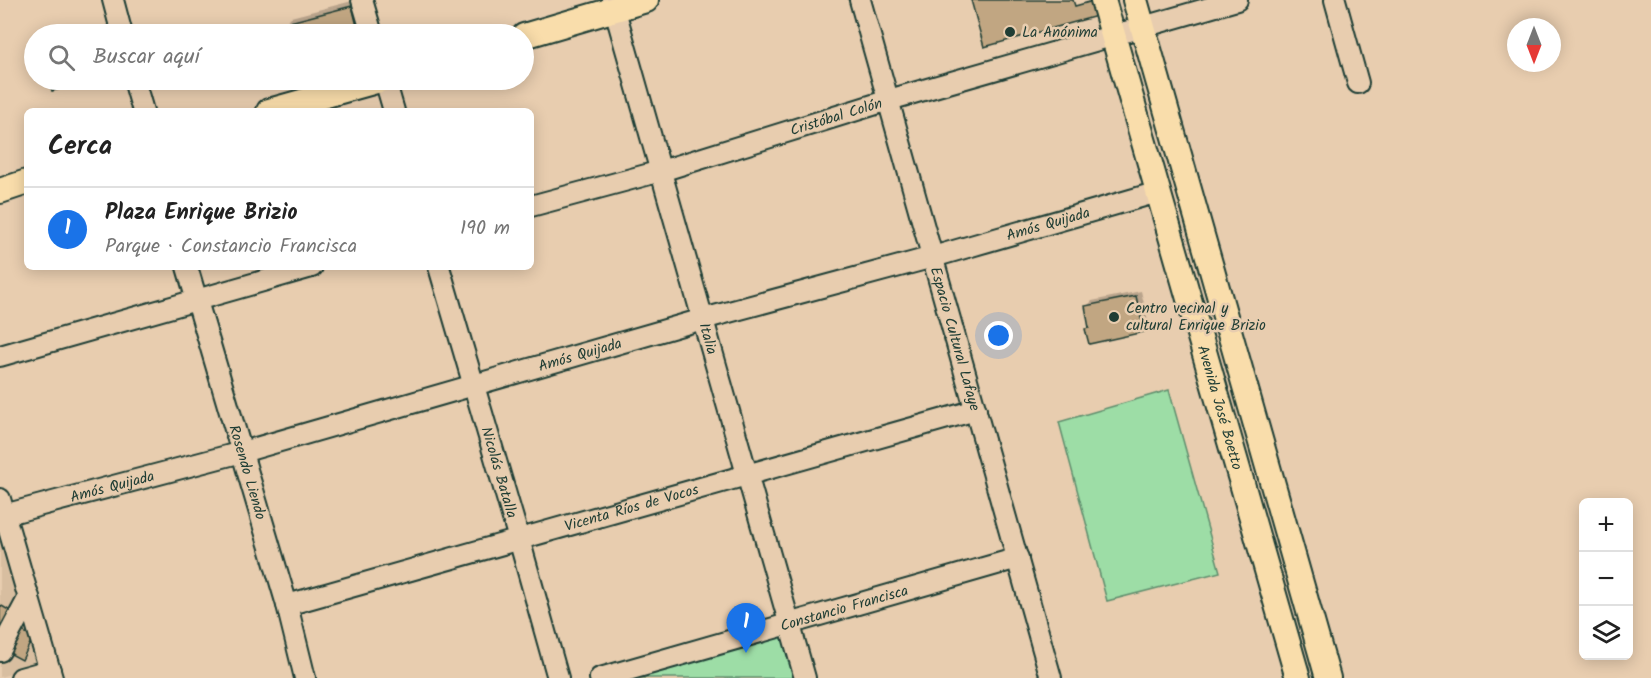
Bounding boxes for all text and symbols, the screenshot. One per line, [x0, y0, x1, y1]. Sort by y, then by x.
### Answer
north arrow [1507, 18, 1561, 72]
place label: La Anónima [1022, 21, 1098, 45]
search box [24, 24, 534, 90]
marker: La Anónima [1003, 25, 1017, 39]
text: Buscar aquí [93, 40, 200, 75]
icon: search [45, 41, 78, 74]
street label: Cristóbal Colón [787, 92, 886, 143]
text: Cerca [48, 126, 112, 168]
text: Plaza Enrique Brizio [105, 196, 297, 231]
street label: Amós Quijada [1004, 201, 1093, 248]
text: 1 [64, 213, 71, 245]
text: 190 m [460, 213, 510, 245]
text: Parque · Constancio Francisca [105, 231, 357, 263]
street label: Espacio Cultural Lafaye [923, 264, 986, 414]
place label: Centro vecinal y cultural Enrique Brizio [1126, 297, 1266, 338]
marker: Centro vecinal y cultural Enrique Brizio [1107, 310, 1121, 324]
street label: Italia [692, 320, 723, 357]
your location [984, 321, 1013, 350]
street label: Amós Quijada [535, 332, 625, 379]
street label: Avenida José Boetto [1190, 343, 1249, 473]
street label: Rosendo Liendo [221, 422, 272, 523]
street label: Nicolás Batalla [474, 424, 523, 521]
street label: Amós Quijada [68, 465, 157, 510]
street label: Vicenta Ríos de Vocos [562, 478, 702, 539]
map controls [1579, 498, 1633, 660]
button: + [1579, 498, 1633, 552]
button: − [1579, 552, 1633, 606]
street label: Constancio Francisca [777, 579, 911, 639]
pin: 1 [726, 604, 766, 653]
button: layers [1579, 606, 1633, 660]

